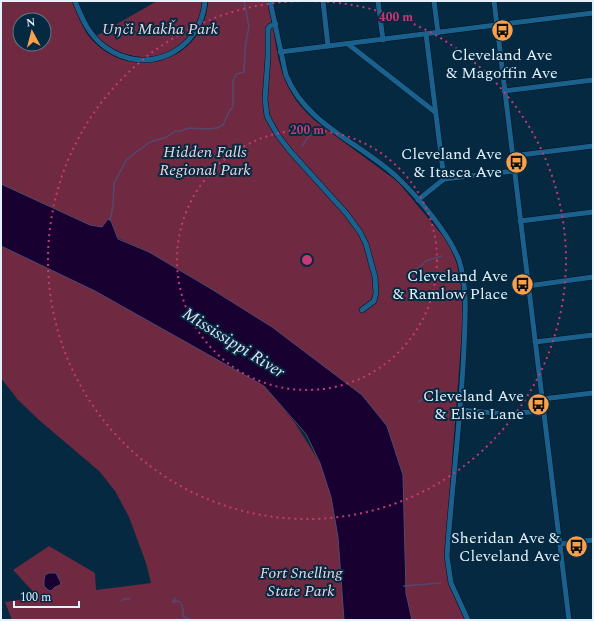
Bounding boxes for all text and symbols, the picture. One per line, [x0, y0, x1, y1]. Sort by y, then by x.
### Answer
text: 400 m [379, 8, 413, 27]
north arrow [12, 12, 52, 52]
text: N [25, 14, 36, 32]
park label: Uŋči Makȟa Park [102, 17, 219, 41]
bus stop icon: Cleveland Ave & Magoffin Ave [489, 18, 515, 44]
place label: Cleveland Ave & Magoffin Ave [446, 43, 558, 85]
text: 200 m [290, 121, 324, 140]
park label: Hidden Falls Regional Park [159, 140, 251, 182]
place label: Cleveland Ave & Itasca Ave [401, 142, 502, 184]
bus stop icon: Cleveland Ave & Itasca Ave [504, 149, 530, 175]
centre of rings [300, 253, 314, 267]
place label: Cleveland Ave & Ramlow Place [393, 264, 508, 306]
bus stop icon: Cleveland Ave & Ramlow Place [510, 271, 536, 297]
water label: Mississippi River [177, 301, 290, 385]
place label: Cleveland Ave & Elsie Lane [423, 384, 524, 426]
bus stop icon: Cleveland Ave & Elsie Lane [526, 391, 552, 417]
place label: Sheridan Ave & Cleveland Ave [451, 526, 561, 568]
bus stop icon: Sheridan Ave & Cleveland Ave [563, 533, 589, 559]
park label: Fort Snelling State Park [260, 561, 343, 603]
scale bar [14, 583, 79, 609]
text: 100 m [20, 588, 51, 607]

